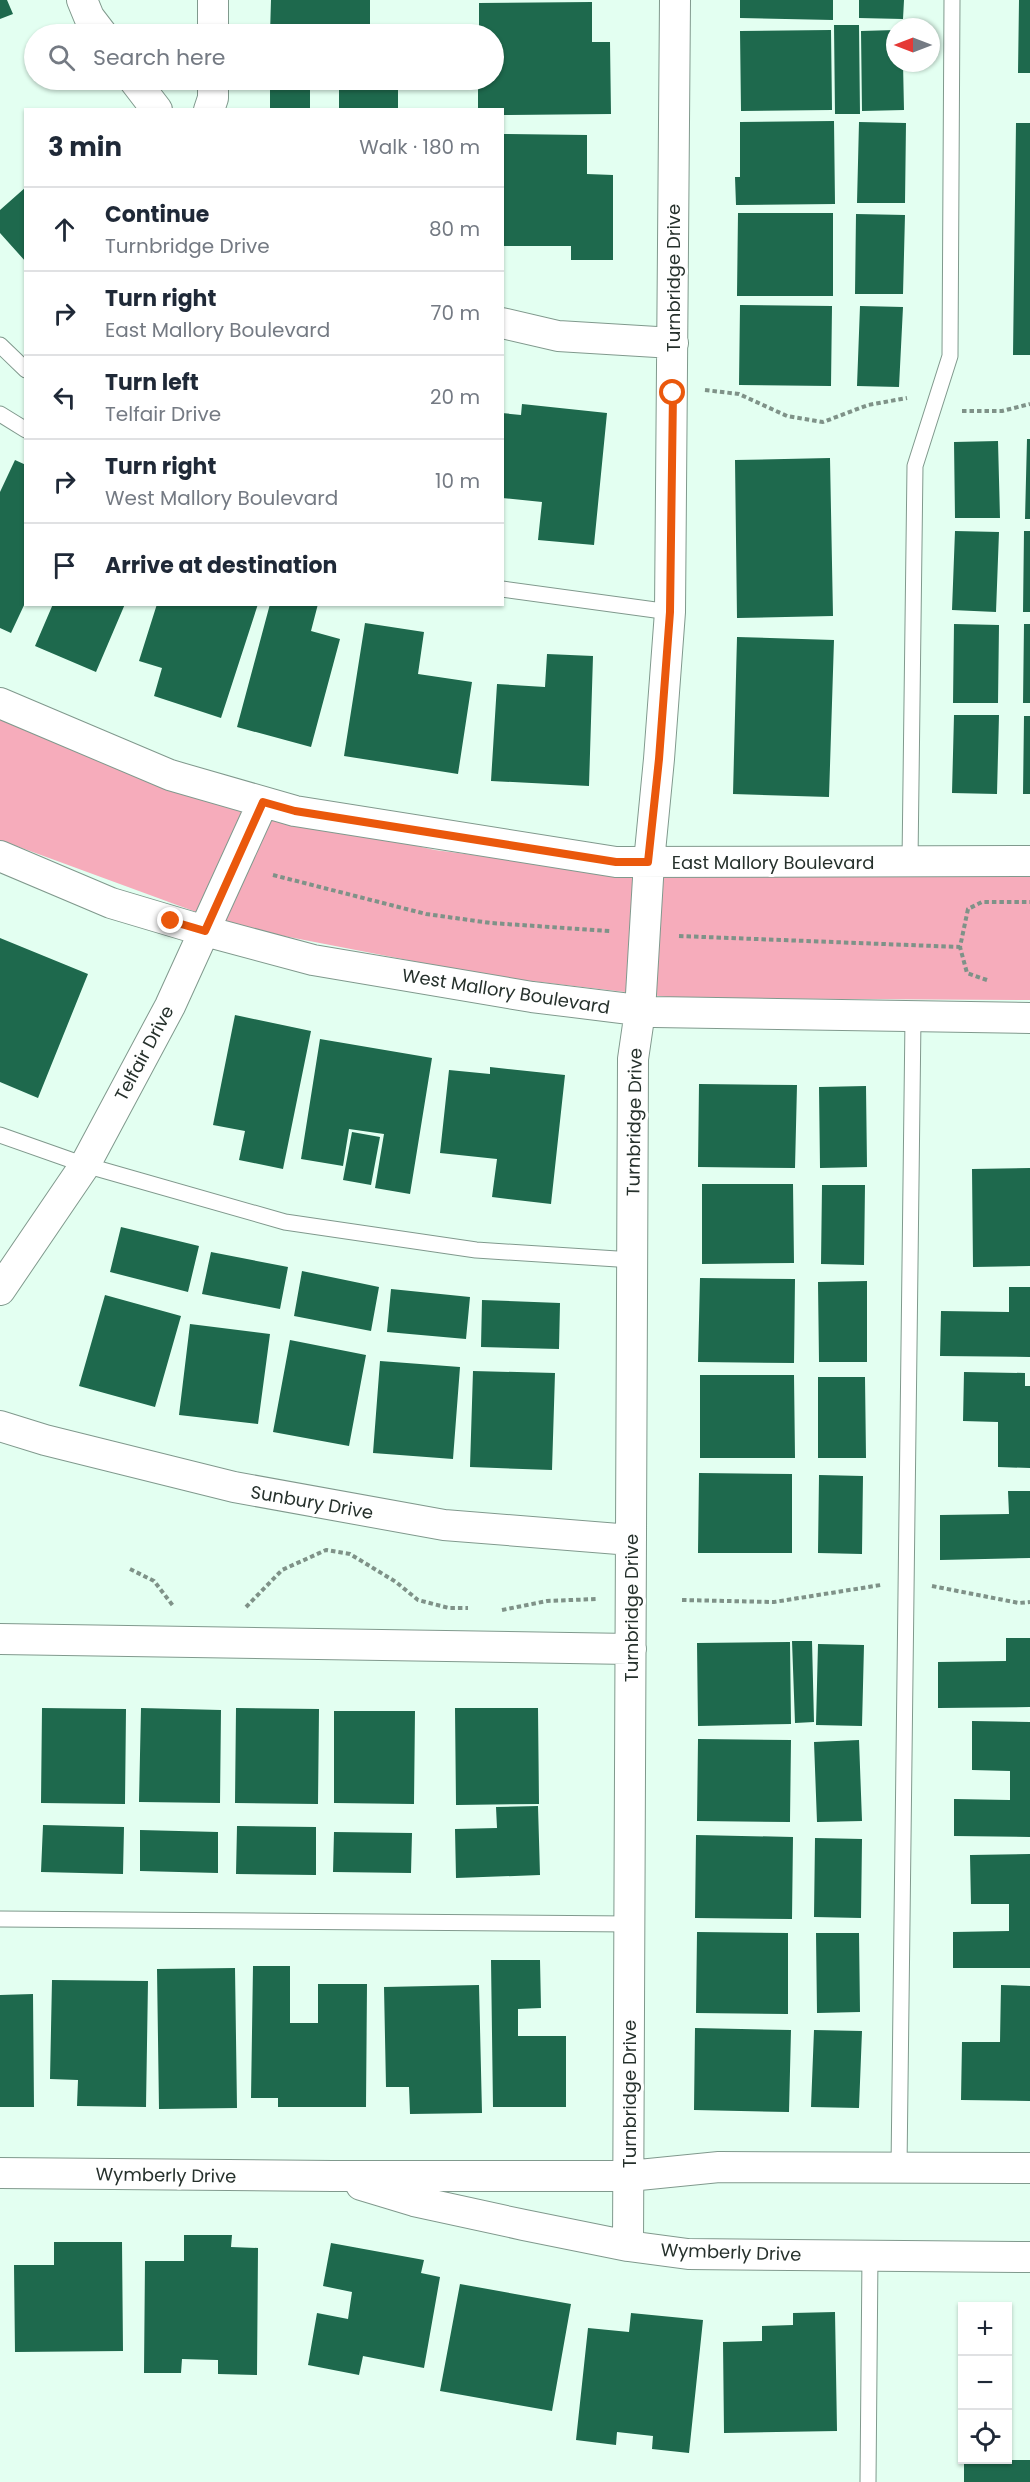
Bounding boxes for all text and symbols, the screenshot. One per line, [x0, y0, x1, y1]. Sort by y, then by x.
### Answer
north arrow [886, 18, 940, 72]
search box [24, 24, 504, 90]
icon: search [45, 41, 78, 74]
text: Search here [93, 42, 226, 73]
text: 3 min [48, 129, 122, 165]
text: Walk · 180 m [359, 133, 480, 161]
text: Continue [105, 199, 209, 230]
street label: Turnbridge Drive [661, 204, 686, 352]
icon: ahead [48, 213, 81, 246]
text: 80 m [429, 215, 480, 243]
text: Turnbridge Drive [105, 232, 270, 260]
text: Turn right [105, 283, 216, 314]
icon: right [48, 297, 81, 330]
text: 70 m [431, 299, 480, 327]
text: East Mallory Boulevard [105, 316, 330, 344]
text: Turn left [105, 367, 199, 398]
route start [659, 379, 685, 405]
icon: left [48, 381, 81, 414]
text: 20 m [430, 383, 480, 411]
text: Telfair Drive [105, 400, 221, 428]
text: Turn right [105, 451, 216, 482]
icon: right [48, 465, 81, 498]
text: 10 m [435, 467, 480, 495]
text: West Mallory Boulevard [105, 484, 338, 512]
icon: arrive [48, 549, 81, 582]
text: Arrive at destination [105, 550, 337, 581]
street label: East Mallory Boulevard [672, 850, 874, 875]
route end [157, 907, 183, 933]
street label: West Mallory Boulevard [400, 962, 612, 1020]
street label: Telfair Drive [108, 1001, 180, 1105]
street label: Turnbridge Drive [620, 1048, 648, 1196]
street label: Sunbury Drive [249, 1479, 375, 1525]
street label: Turnbridge Drive [619, 1534, 644, 1682]
street label: Turnbridge Drive [617, 2020, 642, 2168]
street label: Wymberly Drive [95, 2161, 237, 2189]
street label: Wymberly Drive [660, 2237, 802, 2267]
map controls [958, 2302, 1012, 2464]
button: + [958, 2302, 1012, 2356]
button: − [958, 2356, 1012, 2410]
button: locate [958, 2410, 1012, 2464]

